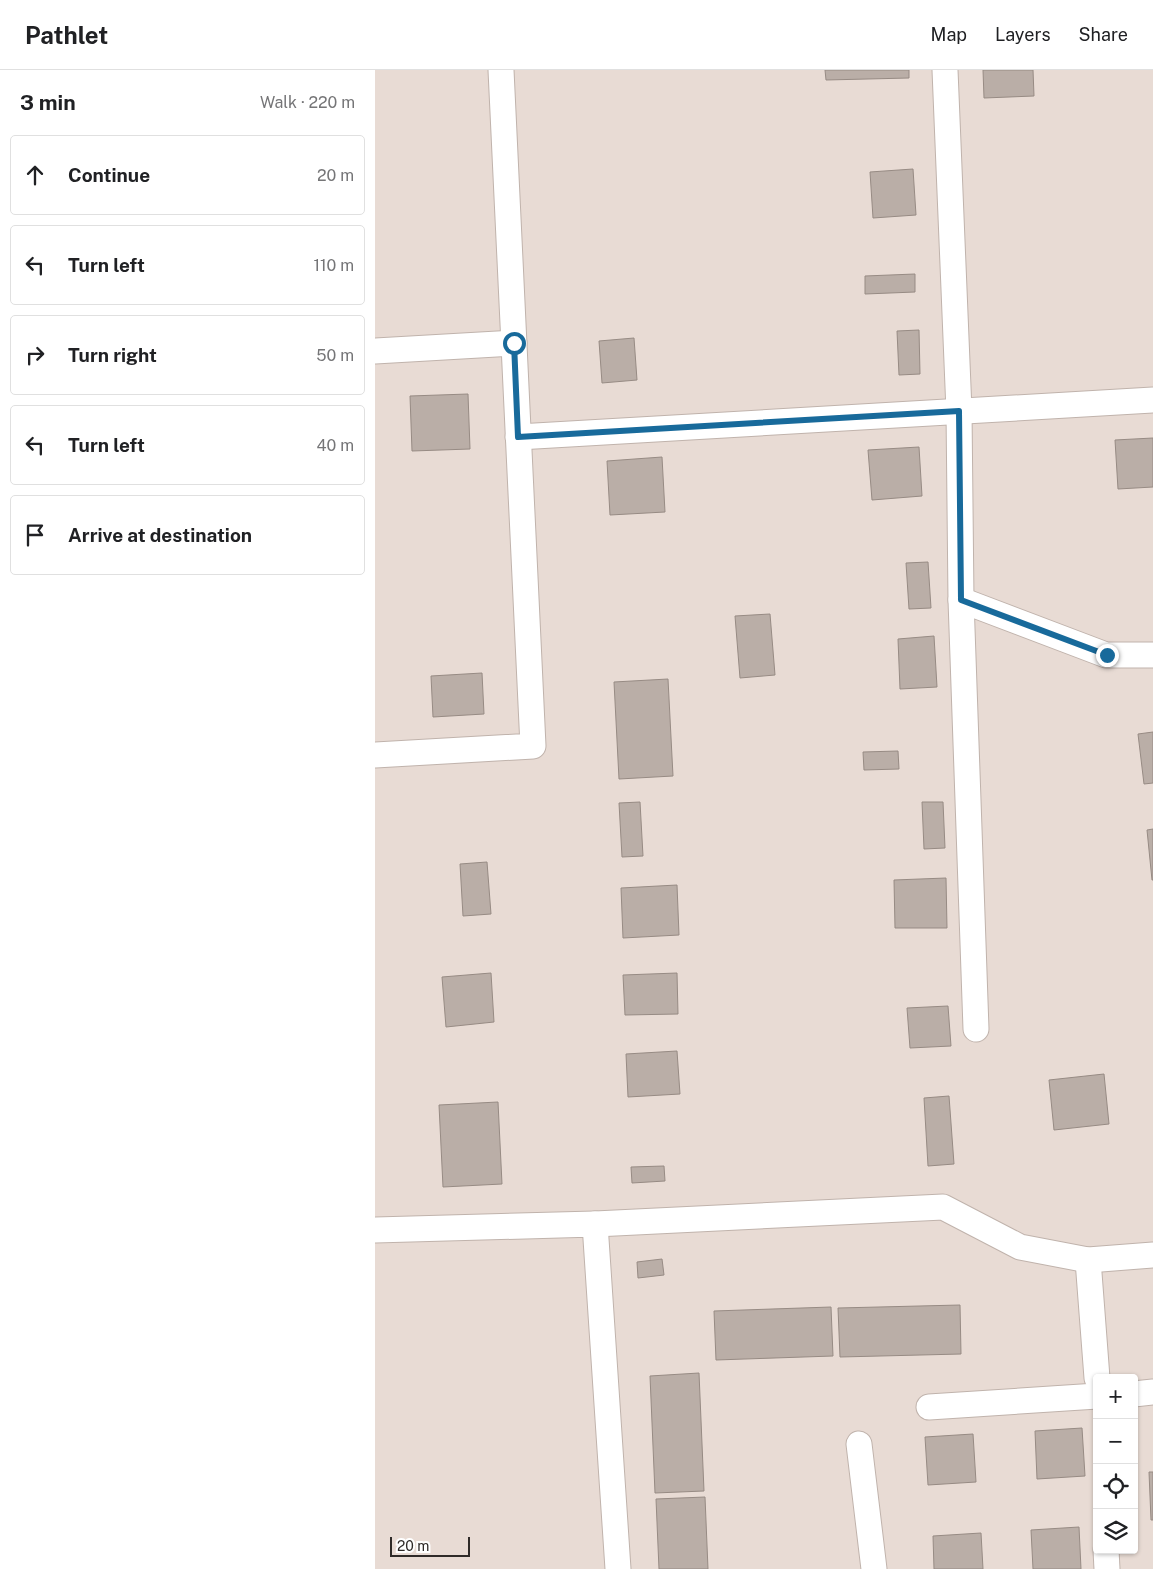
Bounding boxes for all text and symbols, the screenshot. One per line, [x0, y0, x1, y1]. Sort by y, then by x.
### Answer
text: Pathlet [25, 21, 108, 49]
text: Map [931, 24, 967, 45]
text: Layers [995, 24, 1051, 45]
text: Share [1079, 24, 1128, 45]
text: 3 min [20, 90, 76, 115]
text: Walk · 220 m [260, 93, 355, 112]
icon: ahead [21, 161, 49, 189]
text: Continue [68, 164, 150, 186]
text: 20 m [317, 166, 354, 185]
icon: left [21, 251, 49, 279]
text: Turn left [68, 254, 145, 276]
text: 110 m [313, 256, 354, 275]
route start [503, 332, 526, 355]
icon: right [21, 341, 49, 369]
text: Turn right [68, 344, 157, 366]
text: 50 m [316, 346, 354, 365]
icon: left [21, 431, 49, 459]
text: Turn left [68, 434, 145, 456]
text: 40 m [316, 436, 354, 455]
icon: arrive [21, 521, 49, 549]
text: Arrive at destination [68, 524, 252, 546]
route end [1096, 644, 1119, 667]
map controls [1093, 1374, 1138, 1554]
button: + [1093, 1374, 1138, 1419]
button: − [1093, 1419, 1138, 1464]
button: locate [1093, 1464, 1138, 1509]
button: layers [1093, 1509, 1138, 1554]
scale bar [390, 1534, 470, 1557]
text: 20 m [397, 1538, 429, 1554]

